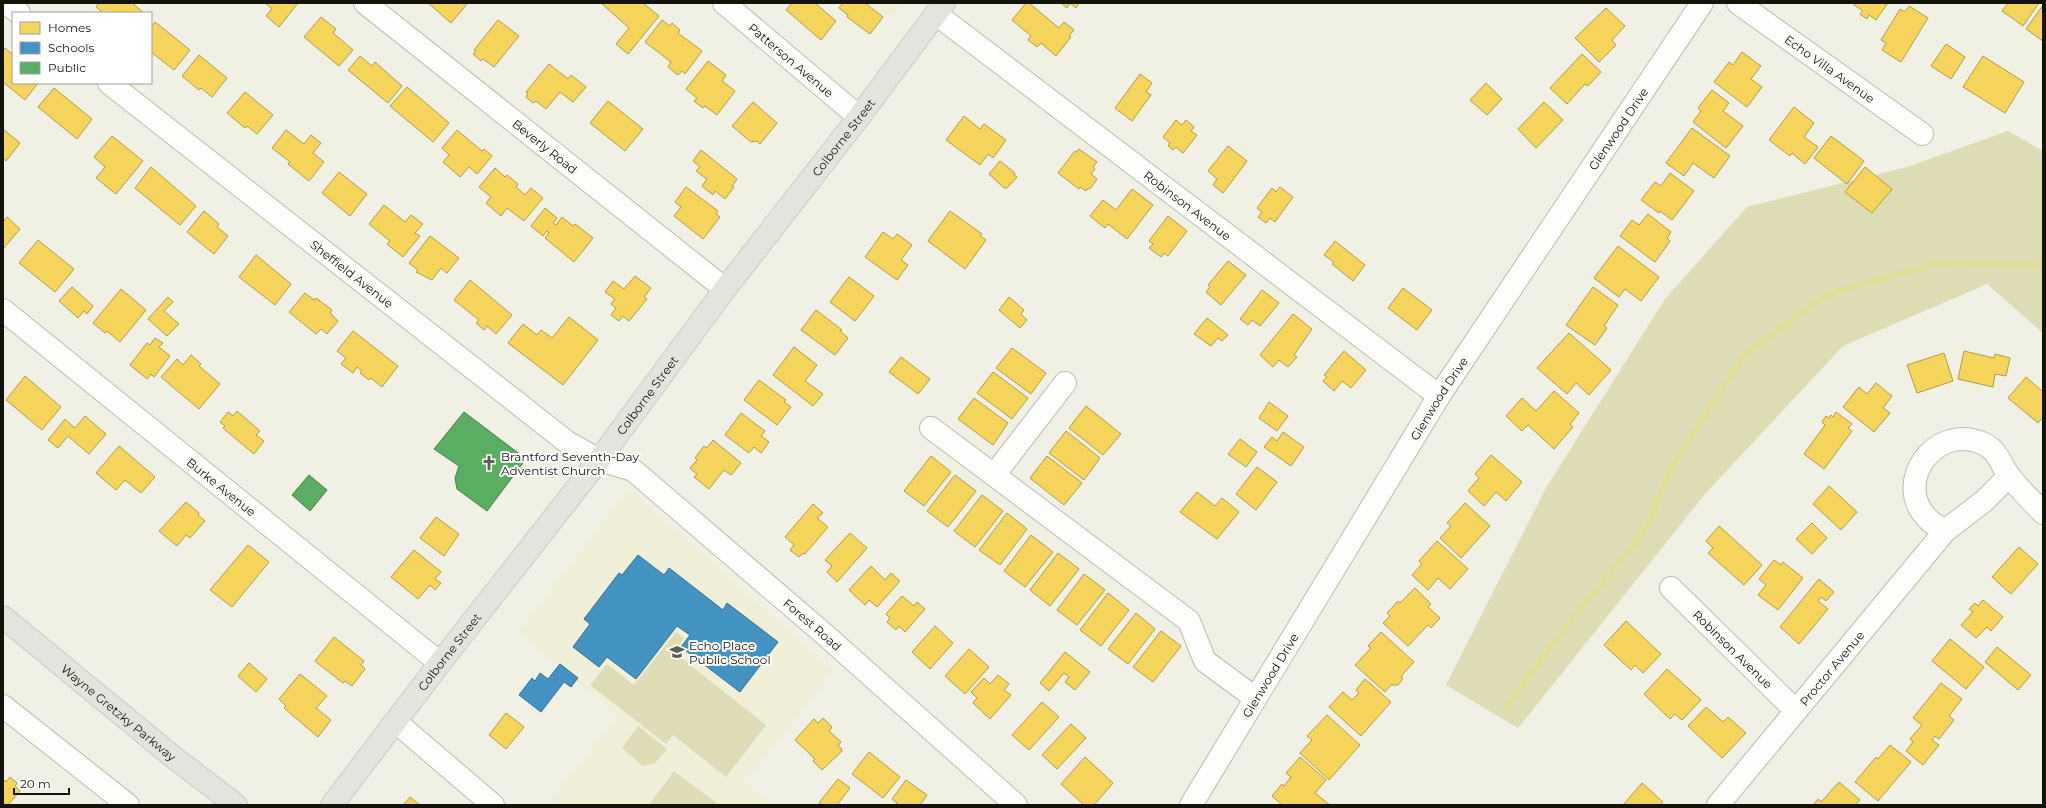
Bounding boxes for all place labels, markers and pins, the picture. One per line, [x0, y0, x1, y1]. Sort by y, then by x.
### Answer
place label: Brantford Seventh-Day Adventist Church [501, 449, 639, 478]
church icon: Brantford Seventh-Day Adventist Church [480, 454, 498, 472]
place label: Echo Place Public School [689, 638, 771, 667]
school or university icon: Echo Place Public School [668, 643, 686, 661]

